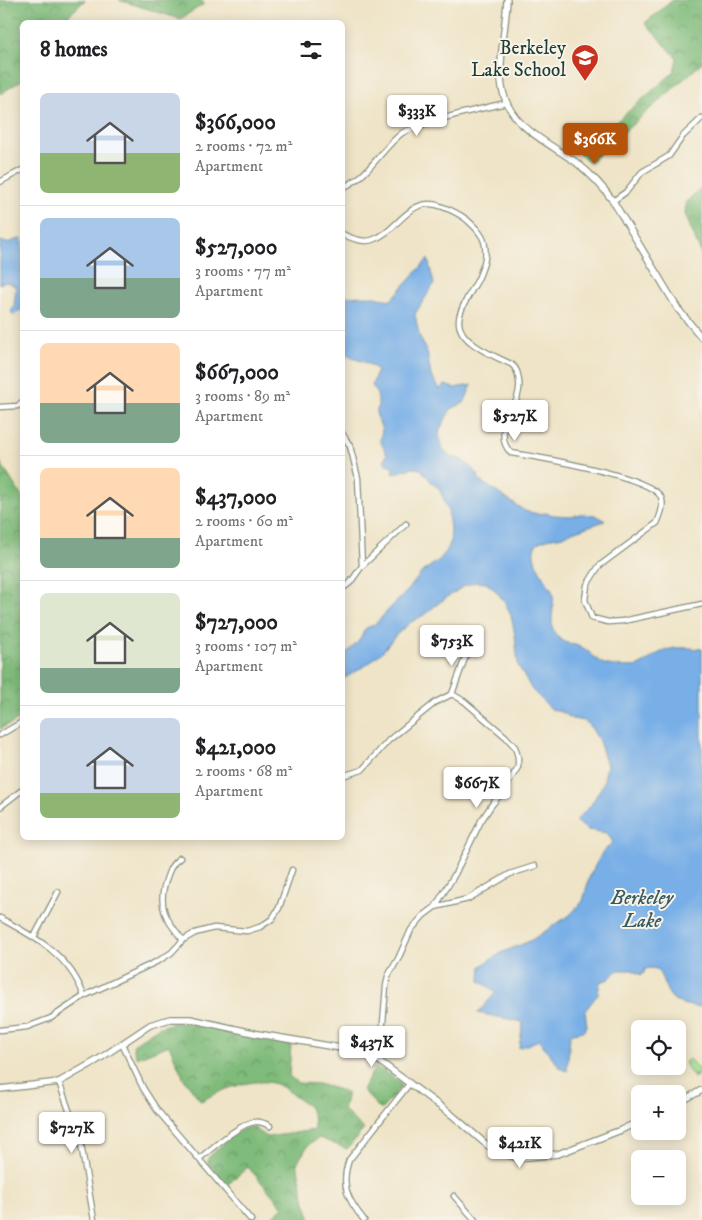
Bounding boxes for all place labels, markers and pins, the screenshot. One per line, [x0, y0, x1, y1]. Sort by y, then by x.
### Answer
place label: Berkeley Lake School [471, 37, 567, 82]
school or university icon: Berkeley Lake School [570, 43, 600, 82]
pin: $333K [382, 94, 452, 137]
pin: $366K [560, 122, 630, 165]
pin: $527K [480, 400, 550, 442]
pin: $753K [417, 624, 487, 667]
pin: $667K [442, 766, 512, 809]
pin: $437K [337, 1026, 407, 1068]
pin: $727K [37, 1112, 107, 1154]
pin: $421K [485, 1126, 555, 1169]

